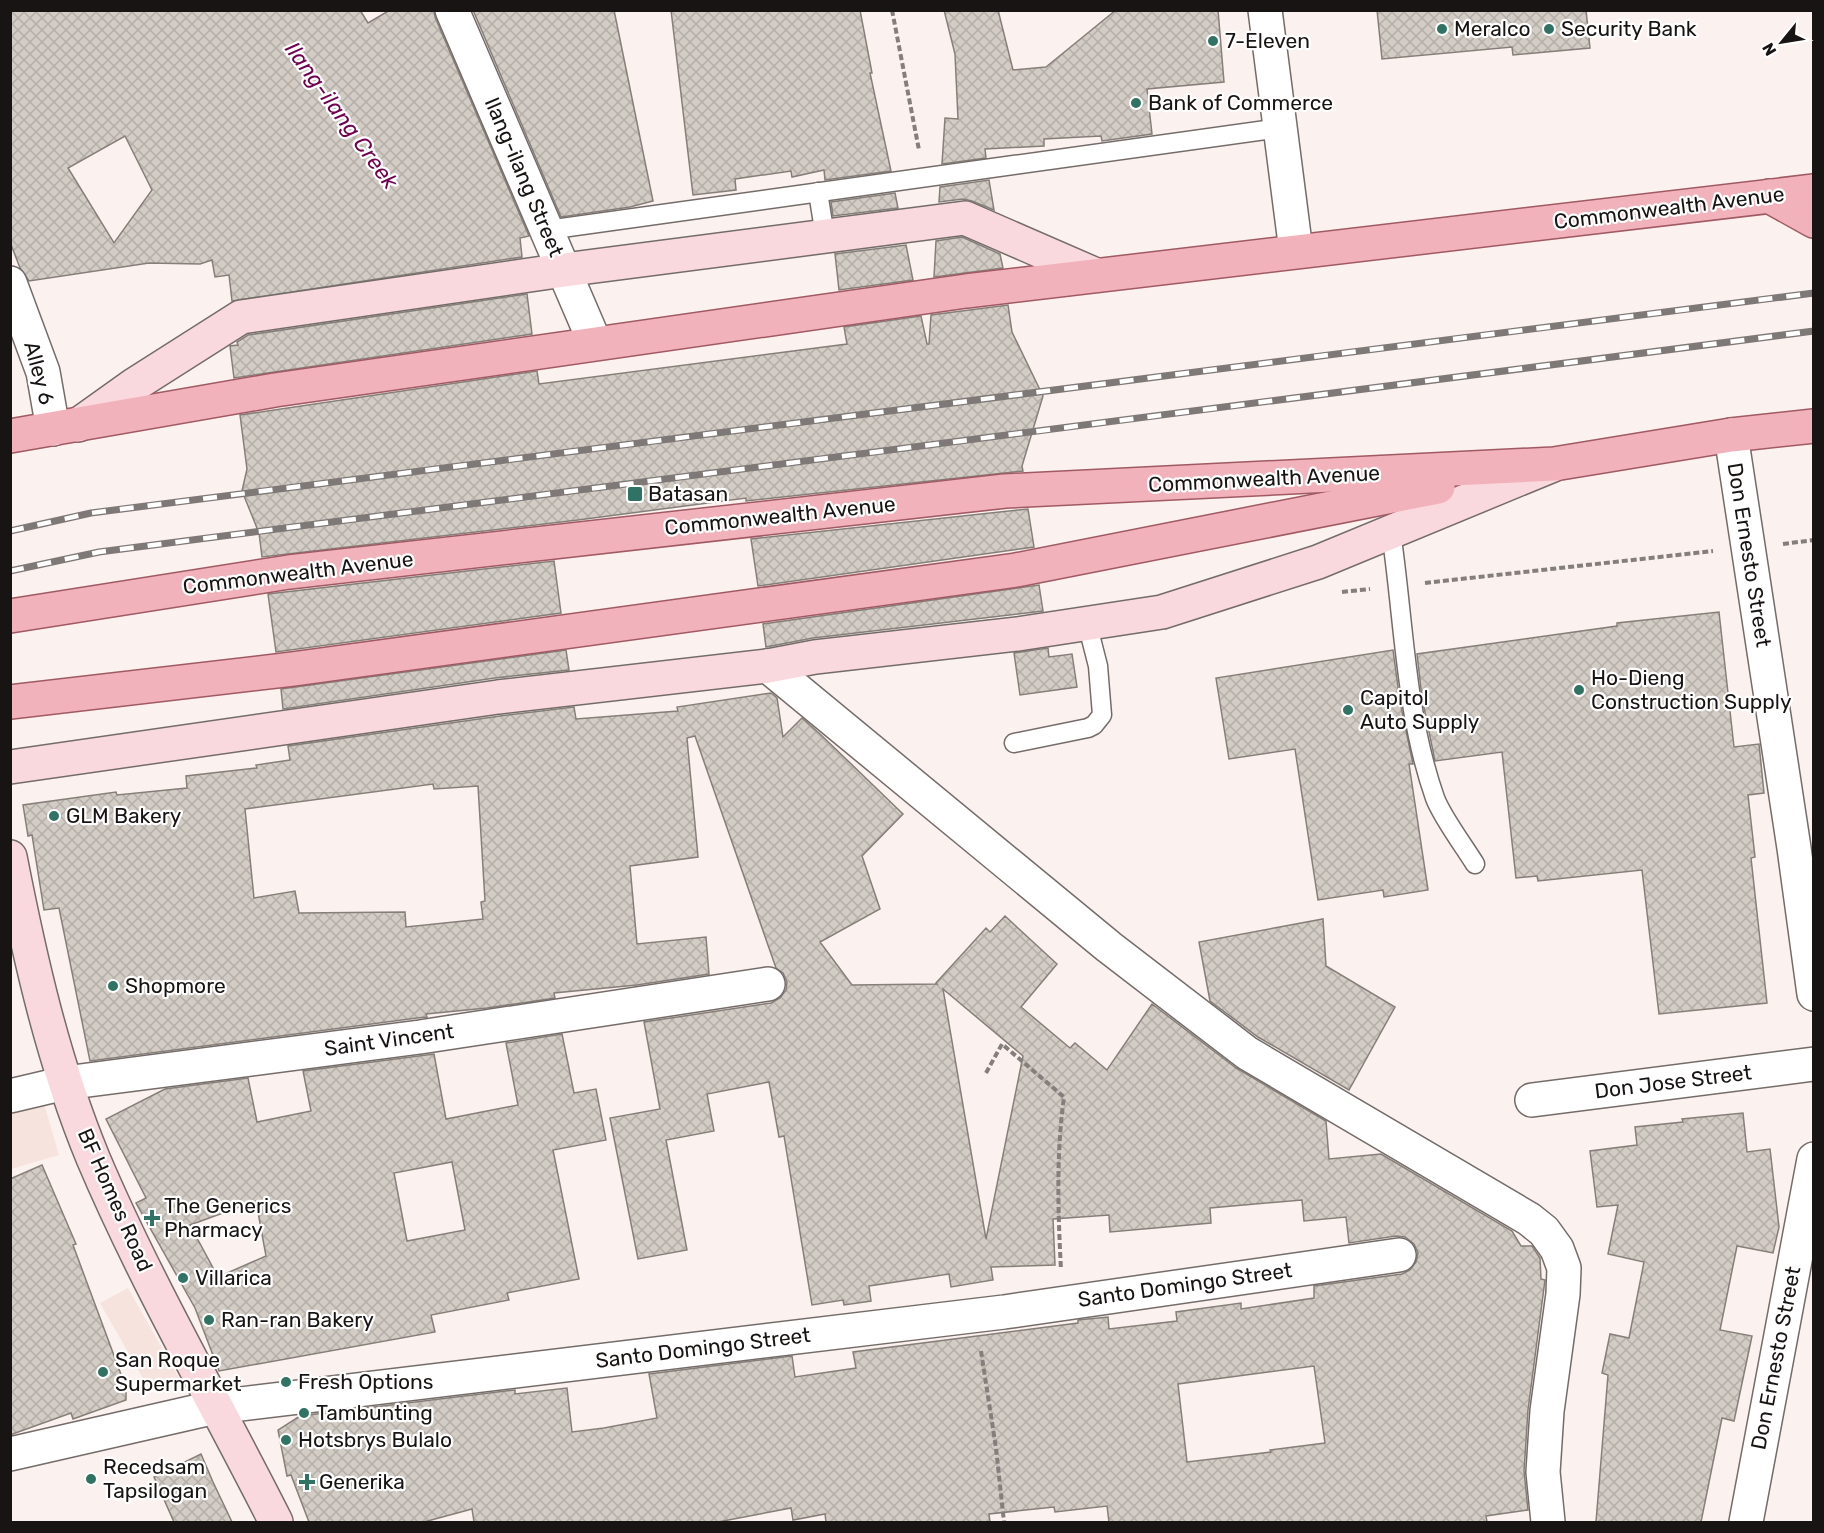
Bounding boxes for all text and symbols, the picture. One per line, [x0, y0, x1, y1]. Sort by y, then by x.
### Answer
north arrow [1752, 12, 1812, 72]
place label: Meralco [1454, 16, 1531, 41]
place label: Security Bank [1561, 16, 1697, 41]
marker: Meralco [1435, 22, 1449, 36]
marker: Security Bank [1542, 22, 1556, 36]
place label: 7-Eleven [1225, 28, 1310, 53]
marker: 7-Eleven [1206, 34, 1220, 48]
water label: Ilang-ilang Creek [279, 36, 405, 195]
text: N [1758, 40, 1781, 59]
place label: Bank of Commerce [1148, 90, 1333, 115]
street label: Ilang-ilang Street [480, 93, 569, 260]
marker: Bank of Commerce [1129, 96, 1143, 110]
street label: Commonwealth Avenue [1552, 181, 1786, 234]
street label: Alley 6 [19, 338, 60, 407]
street label: Commonwealth Avenue [1147, 460, 1381, 497]
street label: Don Ernesto Street [1723, 461, 1776, 649]
place label: Batasan [648, 481, 728, 506]
marker: Batasan [626, 485, 644, 503]
street label: Commonwealth Avenue [663, 491, 897, 540]
street label: Commonwealth Avenue [181, 546, 415, 599]
place label: Ho-Dieng Construction Supply [1591, 665, 1792, 714]
marker: Ho-Dieng Construction Supply [1572, 683, 1586, 697]
place label: Capitol Auto Supply [1360, 685, 1480, 734]
marker: Capitol Auto Supply [1341, 703, 1355, 717]
place label: GLM Bakery [66, 803, 182, 828]
marker: GLM Bakery [47, 809, 61, 823]
place label: Shopmore [125, 973, 226, 998]
marker: Shopmore [106, 979, 120, 993]
street label: Saint Vincent [322, 1018, 455, 1061]
street label: Don Jose Street [1593, 1059, 1753, 1104]
street label: BF Homes Road [73, 1124, 158, 1275]
place label: The Generics Pharmacy [164, 1193, 291, 1242]
marker: The Generics Pharmacy [145, 1211, 159, 1225]
street label: Santo Domingo Street [1076, 1257, 1294, 1312]
street label: Don Ernesto Street [1745, 1264, 1806, 1452]
place label: Villarica [195, 1265, 272, 1290]
marker: Villarica [176, 1271, 190, 1285]
place label: Ran-ran Bakery [221, 1307, 374, 1332]
marker: Ran-ran Bakery [202, 1313, 216, 1327]
street label: Santo Domingo Street [594, 1322, 812, 1373]
place label: San Roque Supermarket [115, 1347, 241, 1396]
marker: San Roque Supermarket [96, 1365, 110, 1379]
place label: Fresh Options [298, 1369, 434, 1394]
marker: Fresh Options [279, 1375, 293, 1389]
place label: Tambunting [316, 1400, 433, 1425]
marker: Tambunting [297, 1406, 311, 1420]
place label: Hotsbrys Bulalo [298, 1427, 452, 1452]
marker: Hotsbrys Bulalo [279, 1433, 293, 1447]
place label: Recedsam Tapsilogan [103, 1454, 207, 1503]
place label: Generika [319, 1469, 405, 1494]
marker: Recedsam Tapsilogan [84, 1472, 98, 1486]
marker: Generika [300, 1475, 314, 1489]

